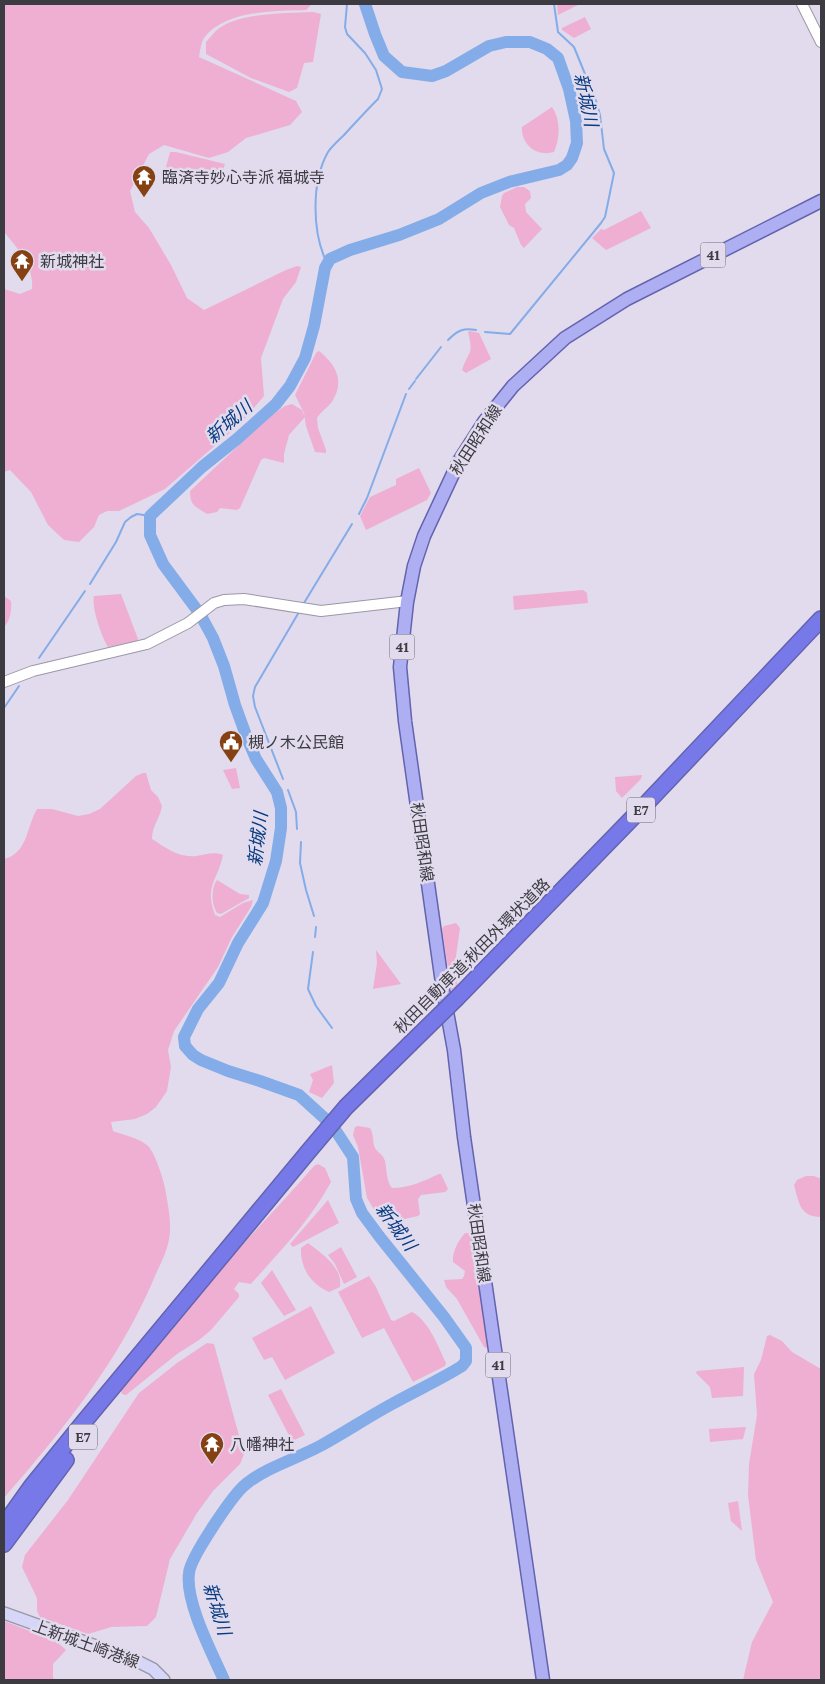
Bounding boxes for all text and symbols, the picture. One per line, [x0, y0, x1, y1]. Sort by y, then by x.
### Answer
water label: 新城川 [571, 72, 602, 130]
temple icon: 臨済寺妙心寺派 福城寺 [131, 164, 157, 198]
place label: 臨済寺妙心寺派 福城寺 [162, 169, 325, 186]
road number: 41 [700, 242, 726, 268]
temple icon: 新城神社 [9, 248, 35, 282]
place label: 新城神社 [40, 253, 104, 270]
water label: 新城川 [202, 395, 257, 447]
street label: 秋田昭和線 [447, 402, 505, 478]
road number: 41 [390, 634, 414, 660]
public building icon: 槻ノ木公民館 [218, 729, 244, 763]
place label: 槻ノ木公民館 [248, 734, 344, 751]
road number: E7 [627, 798, 655, 822]
street label: 秋田昭和線 [408, 801, 436, 883]
water label: 新城川 [245, 809, 271, 867]
street label: 秋田自動車道;秋田外環状道路 [391, 875, 554, 1038]
water label: 新城川 [372, 1199, 421, 1256]
street label: 秋田昭和線 [465, 1202, 493, 1284]
road number: 41 [486, 1352, 510, 1378]
road number: E7 [69, 1424, 97, 1450]
temple icon: 八幡神社 [199, 1431, 225, 1465]
place label: 八幡神社 [230, 1436, 294, 1453]
water label: 新城川 [200, 1580, 235, 1640]
street label: 上新城土崎港線 [30, 1617, 142, 1671]

